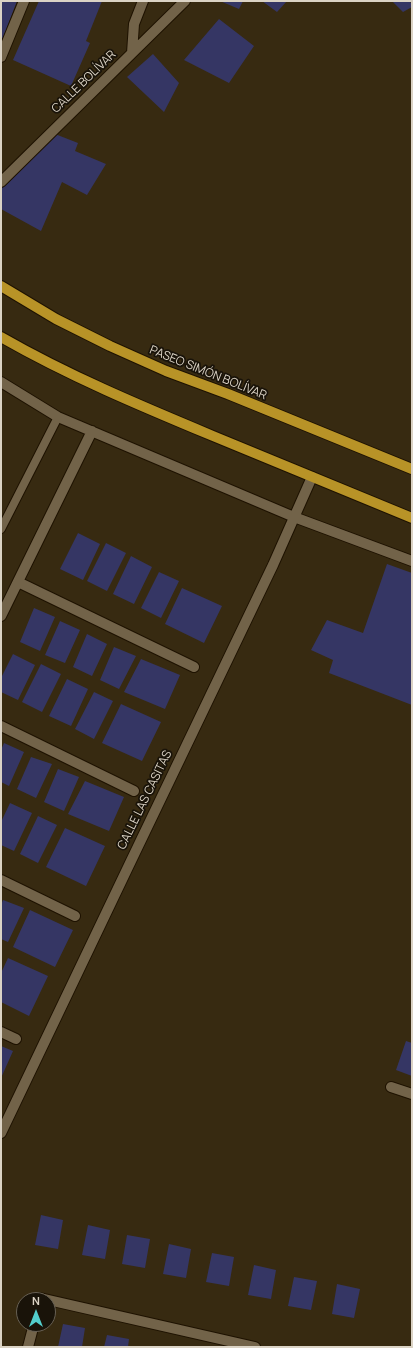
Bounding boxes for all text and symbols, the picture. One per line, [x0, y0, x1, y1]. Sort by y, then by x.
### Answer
street label: CALLE BOLÍVAR [49, 48, 119, 116]
street label: PASEO SIMÓN BOLÍVAR [147, 343, 269, 403]
street label: CALLE LAS CASITAS [115, 748, 175, 852]
north arrow [16, 1292, 56, 1332]
text: N [32, 1293, 40, 1308]

